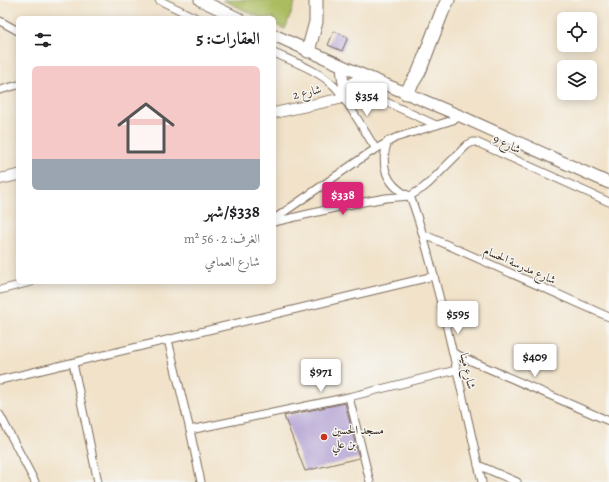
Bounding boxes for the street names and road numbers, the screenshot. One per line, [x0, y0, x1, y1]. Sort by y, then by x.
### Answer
street label: شارع 2 [291, 81, 324, 106]
street label: شارع 9 [489, 131, 524, 160]
street label: شارع مدرسة الحسام [480, 242, 559, 291]
street label: شارع مينا [453, 351, 480, 391]

